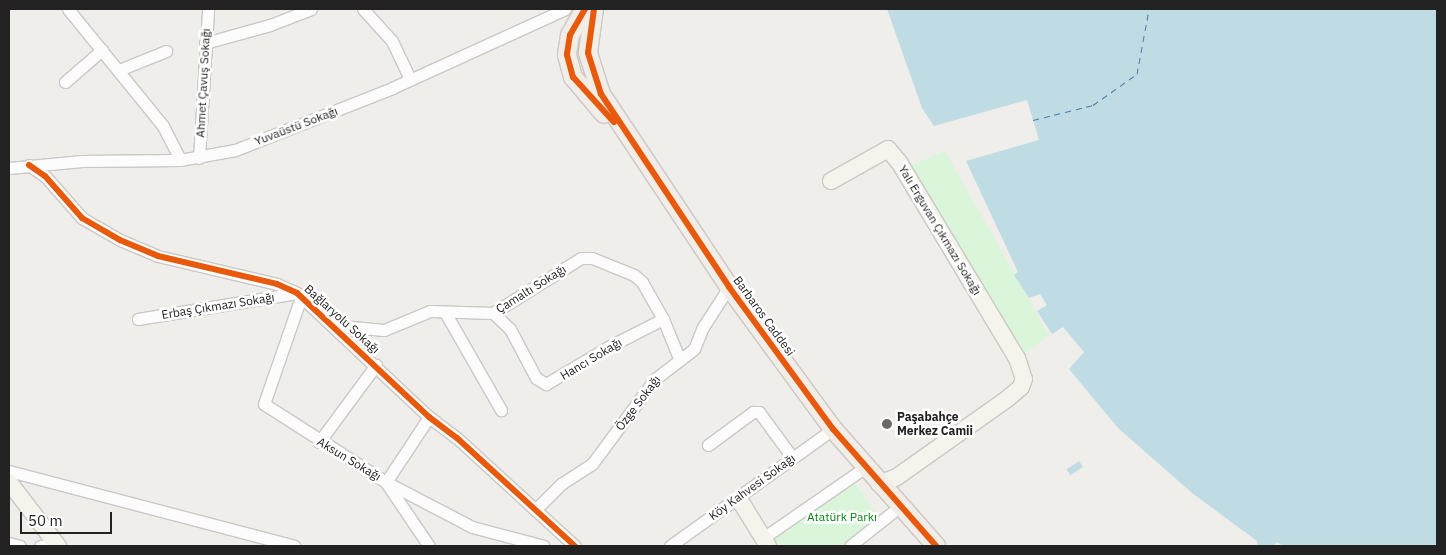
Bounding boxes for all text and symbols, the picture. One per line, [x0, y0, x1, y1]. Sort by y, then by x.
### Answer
street label: Ahmet Çavuş Sokağı [193, 28, 213, 138]
street label: Yuvaüstü Sokağı [252, 104, 340, 148]
street label: Yalı Erguvan Çıkmazı Sokağı [895, 162, 985, 298]
street label: Çamaltı Sokağı [493, 262, 569, 316]
street label: Barbaros Caddesi [730, 273, 798, 359]
street label: Bağlaryolu Sokağı [301, 281, 383, 357]
street label: Erbaş Çıkmazı Sokağı [160, 290, 276, 322]
street label: Hancı Sokağı [558, 335, 624, 383]
street label: Özge Sokağı [613, 373, 663, 433]
place label: Paşabahçe Merkez Camii [897, 410, 973, 438]
marker: Paşabahçe Merkez Camii [881, 418, 893, 430]
street label: Aksun Sokağı [314, 434, 384, 484]
street label: Köy Kahvesi Sokağı [706, 451, 798, 523]
scale bar [22, 502, 115, 534]
park label: Atatürk Parkı [807, 510, 877, 524]
text: 50 m [28, 511, 63, 530]

